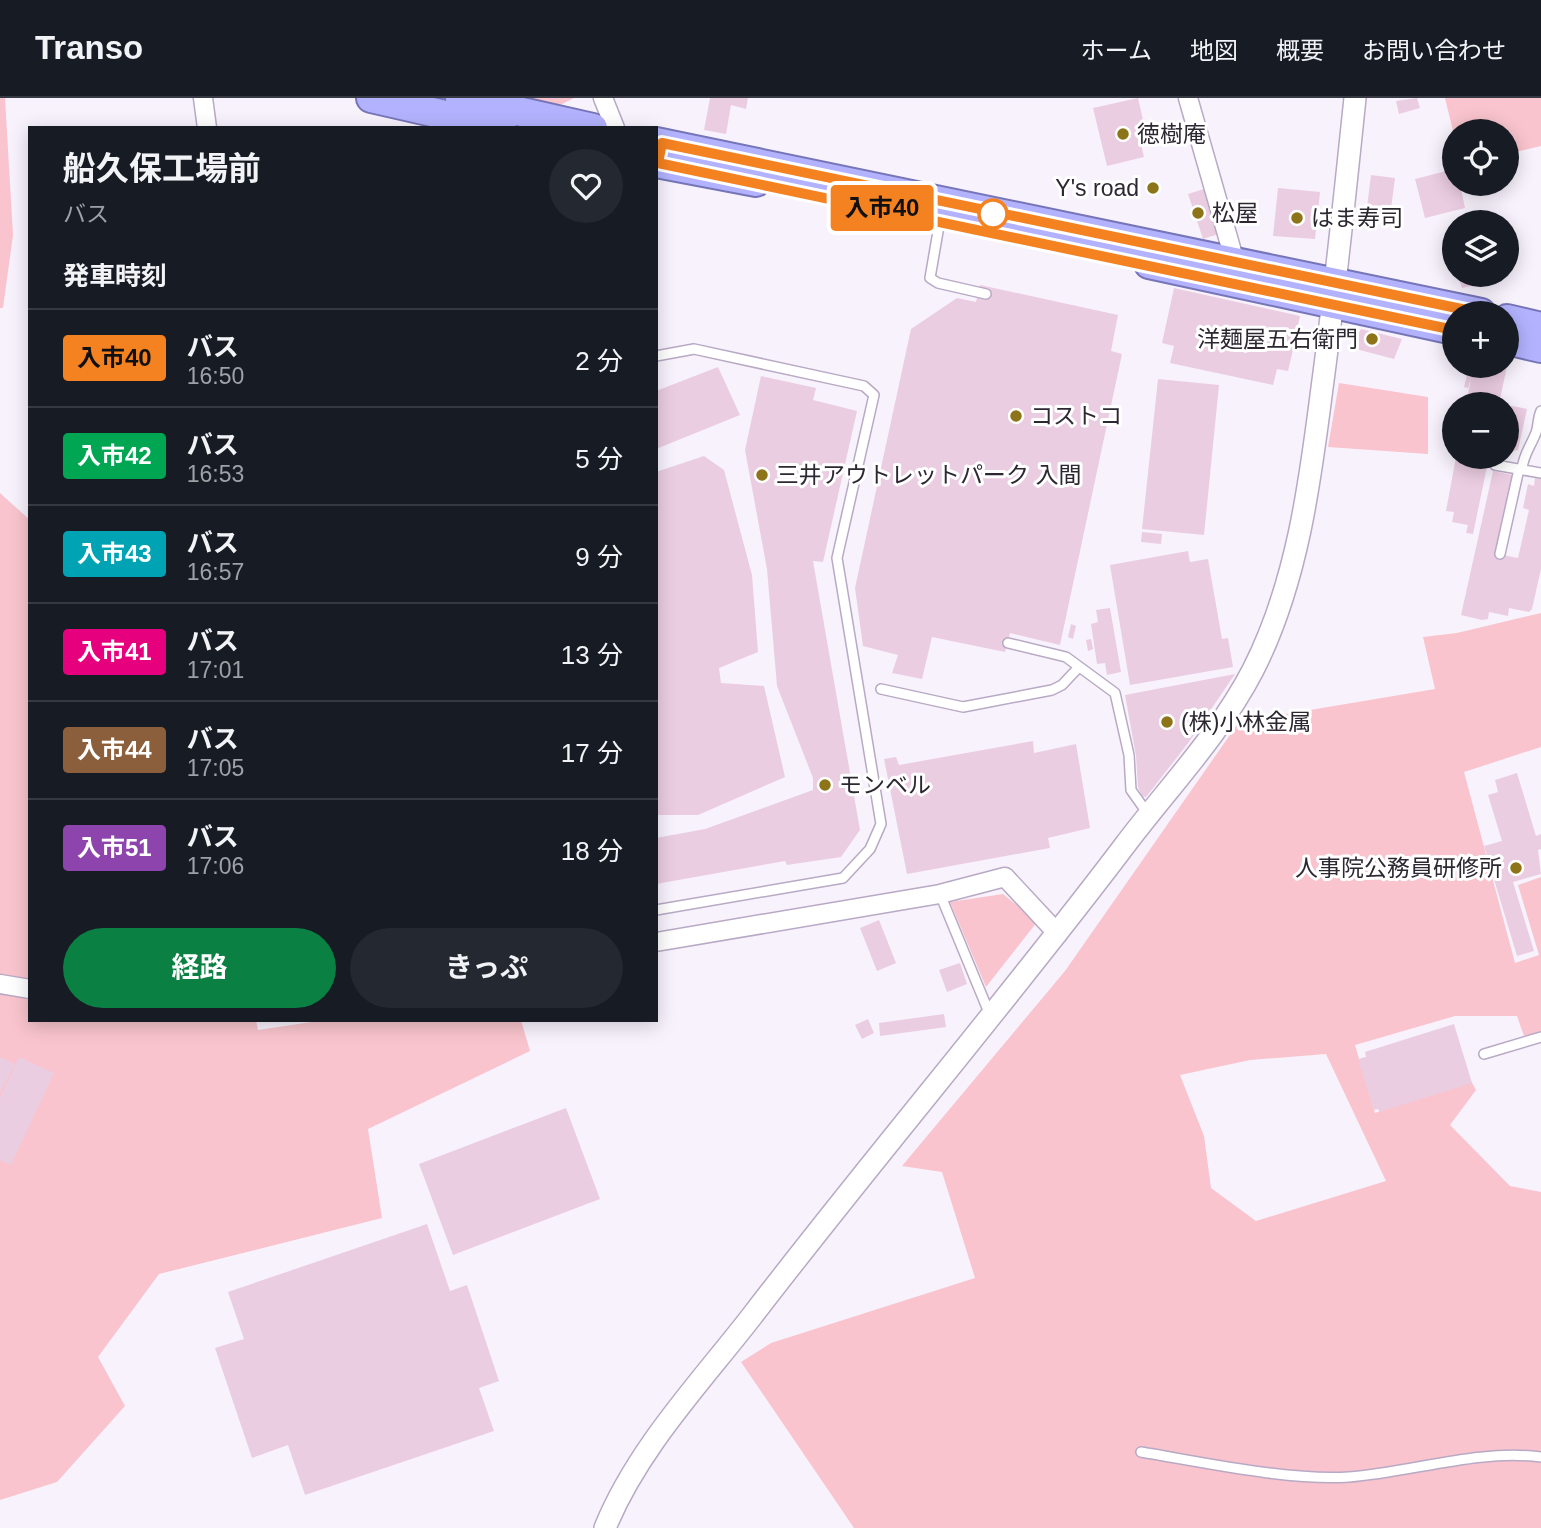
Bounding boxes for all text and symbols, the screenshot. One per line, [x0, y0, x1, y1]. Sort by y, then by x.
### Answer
text: Transo [35, 29, 143, 66]
text: ホーム [1081, 37, 1152, 64]
text: 地図 [1190, 37, 1238, 64]
text: 概要 [1276, 37, 1324, 64]
text: お問い合わせ [1362, 37, 1506, 64]
map controls [1442, 119, 1519, 469]
button: locate [1442, 119, 1519, 196]
place label: 徳樹庵 [1137, 121, 1206, 147]
marker: 徳樹庵 [1115, 126, 1131, 142]
button: heart [549, 149, 623, 223]
text: 船久保工場前 [63, 150, 261, 187]
place label: Y's road [1055, 175, 1139, 201]
marker: Y's road [1145, 180, 1161, 196]
line badge: 入市40 [833, 185, 931, 231]
text: 入市40 [845, 194, 919, 221]
unlabelled marker [978, 199, 1008, 229]
place label: 松屋 [1212, 200, 1258, 226]
text: バス [63, 201, 109, 227]
marker: 松屋 [1190, 205, 1206, 221]
place label: はま寿司 [1311, 205, 1403, 231]
marker: はま寿司 [1289, 210, 1305, 226]
button: layers [1442, 210, 1519, 287]
text: 発車時刻 [63, 261, 167, 291]
button: + [1442, 301, 1519, 378]
place label: 洋麺屋五右衛門 [1197, 326, 1358, 352]
marker: 洋麺屋五右衛門 [1364, 331, 1380, 347]
text: バス [187, 332, 239, 362]
text: 入市40 [77, 344, 152, 371]
text: 2 分 [575, 346, 623, 376]
text: 16:50 [187, 363, 244, 389]
button: − [1442, 392, 1519, 469]
place label: コストコ [1030, 403, 1122, 429]
marker: コストコ [1008, 408, 1024, 424]
text: バス [187, 430, 239, 460]
text: 入市42 [77, 442, 152, 469]
text: 5 分 [575, 444, 623, 474]
text: 16:53 [187, 461, 244, 487]
place label: 三井アウトレットパーク 入間 [776, 462, 1081, 488]
marker: 三井アウトレットパーク 入間 [754, 467, 770, 483]
text: バス [187, 528, 239, 558]
text: 入市43 [77, 540, 152, 567]
text: 9 分 [575, 542, 623, 572]
text: 16:57 [187, 559, 244, 585]
text: バス [187, 626, 239, 656]
text: 入市41 [77, 638, 152, 665]
text: 13 分 [561, 640, 623, 670]
text: 17:01 [187, 657, 244, 683]
place label: (株)小林金属 [1181, 709, 1311, 735]
marker: (株)小林金属 [1159, 714, 1175, 730]
text: バス [187, 724, 239, 754]
text: 入市44 [77, 736, 152, 763]
text: 17 分 [561, 738, 623, 768]
text: 17:05 [187, 755, 244, 781]
place label: モンベル [839, 772, 931, 798]
marker: モンベル [817, 777, 833, 793]
text: バス [187, 822, 239, 852]
text: 入市51 [77, 834, 152, 861]
text: 18 分 [561, 836, 623, 866]
text: 17:06 [187, 853, 244, 879]
place label: 人事院公務員研修所 [1295, 855, 1502, 881]
marker: 人事院公務員研修所 [1508, 860, 1524, 876]
button: 経路 [63, 928, 336, 1008]
button: きっぷ [350, 928, 623, 1008]

